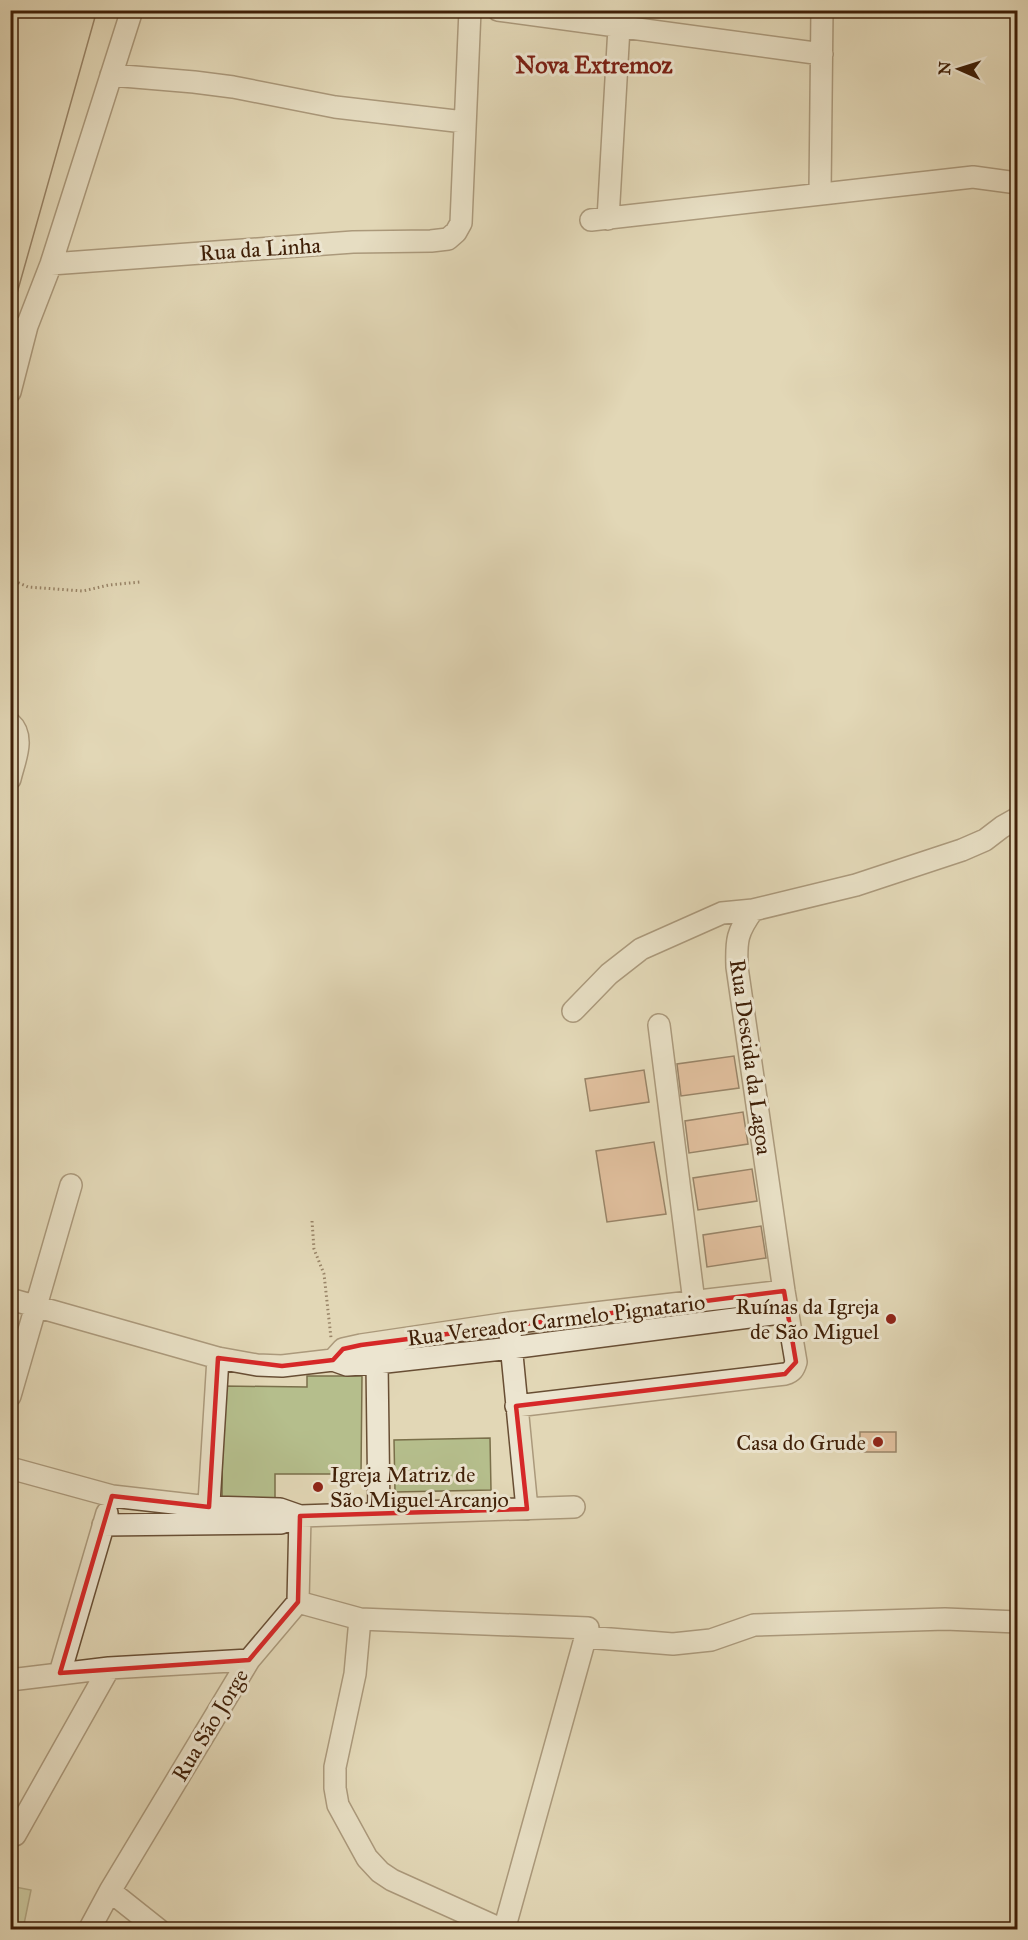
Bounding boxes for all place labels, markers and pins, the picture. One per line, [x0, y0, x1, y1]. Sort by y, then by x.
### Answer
place label: Ruínas da Igreja de São Miguel [736, 1293, 880, 1345]
marker: Ruínas da Igreja de São Miguel [884, 1312, 898, 1326]
place label: Casa do Grude [736, 1429, 866, 1456]
marker: Casa do Grude [871, 1435, 885, 1449]
place label: Igreja Matriz de São Miguel Arcanjo [330, 1461, 509, 1513]
marker: Igreja Matriz de São Miguel Arcanjo [311, 1480, 325, 1494]

